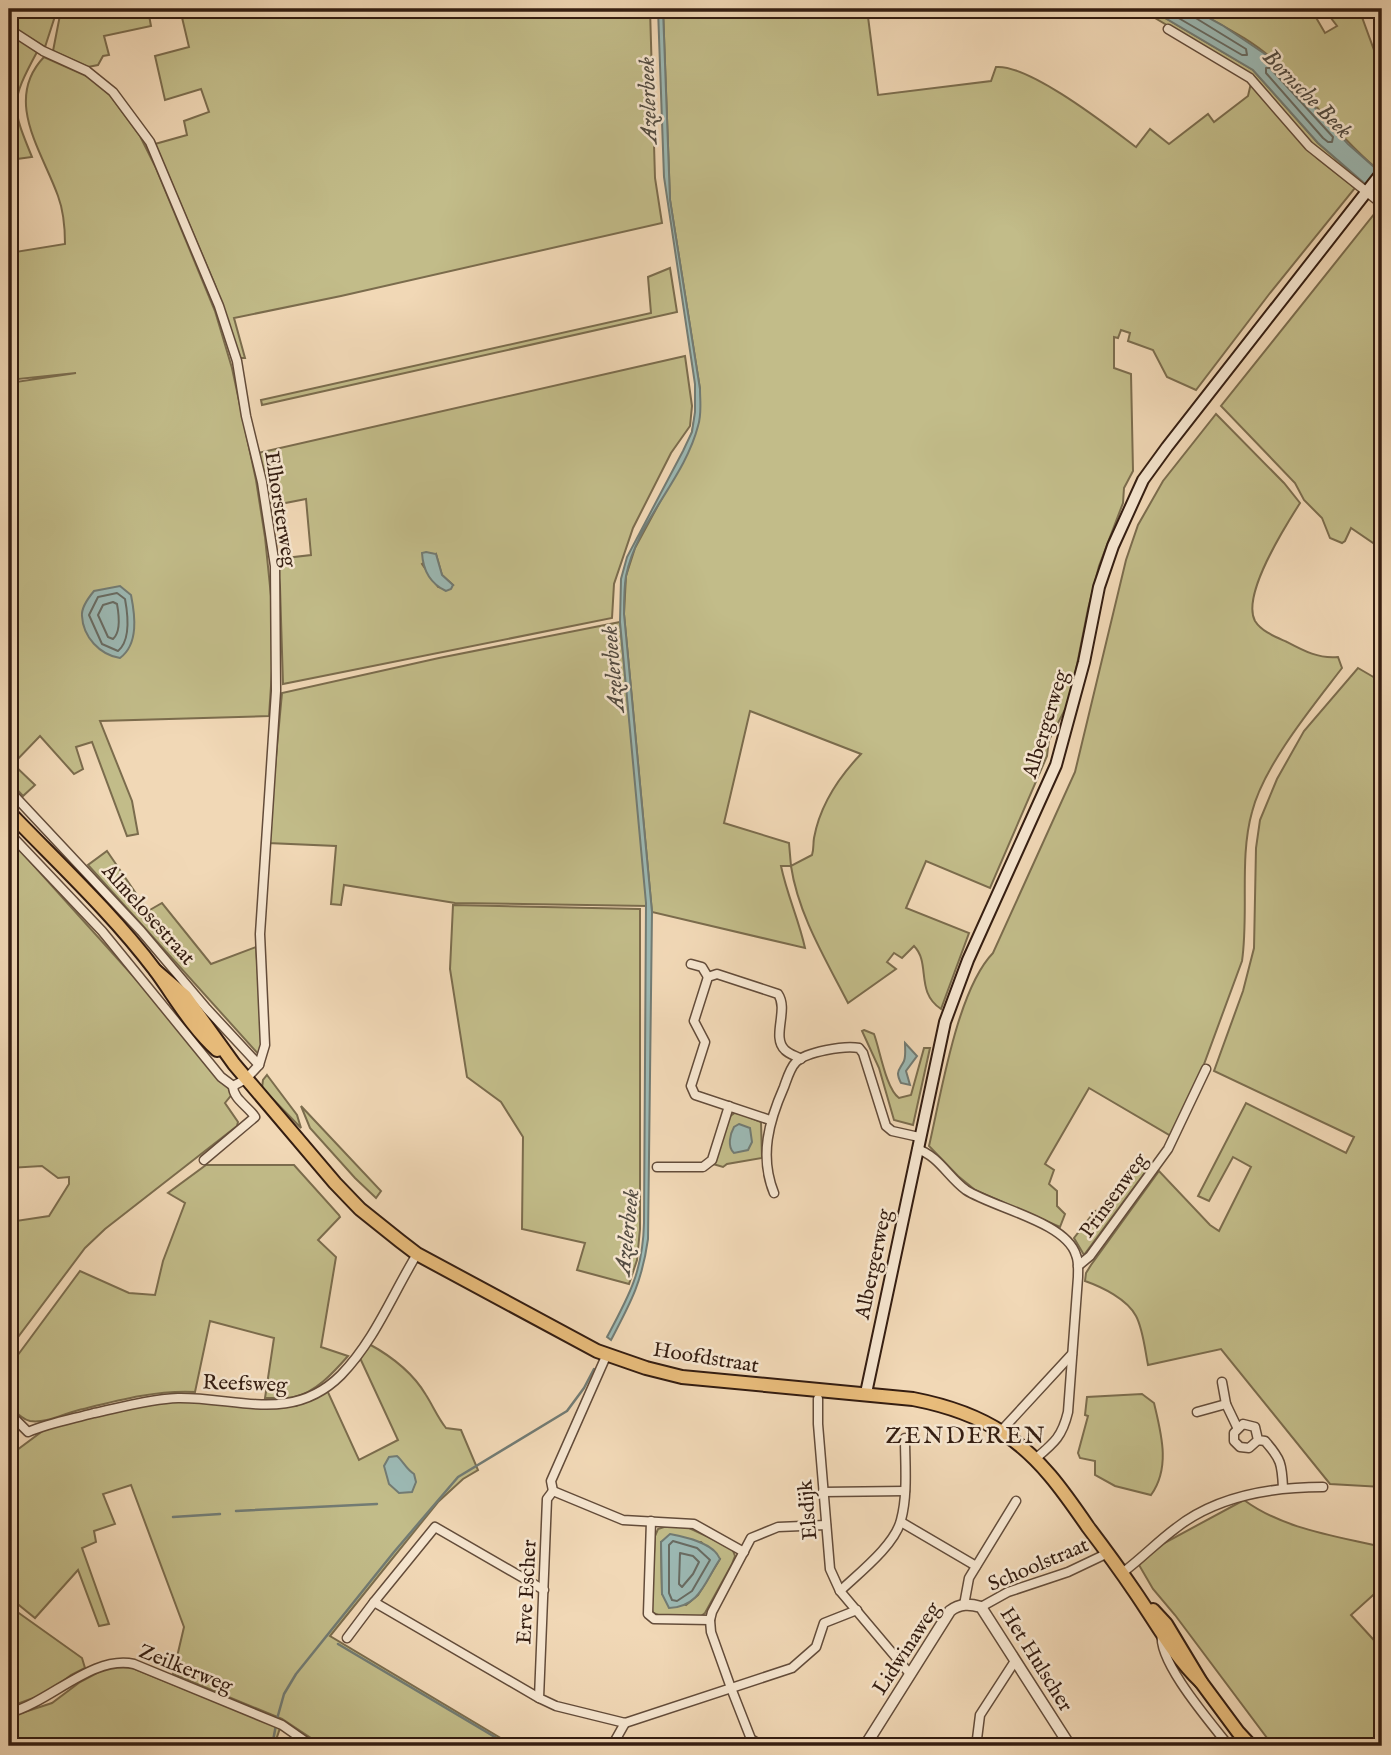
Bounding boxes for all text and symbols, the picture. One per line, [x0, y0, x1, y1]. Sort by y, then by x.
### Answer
water label: Bornsche Beek [1256, 43, 1358, 145]
water label: Azelerbeek [632, 56, 665, 146]
street label: Elhorsterweg [257, 449, 302, 570]
water label: Azelerbeek [595, 625, 632, 715]
street label: Albergerweg [1017, 666, 1076, 783]
street label: Almelosestraat [95, 858, 201, 971]
street label: Prinsenweg [1074, 1147, 1155, 1244]
water label: Azelerbeek [608, 1188, 646, 1279]
street label: Albergerweg [849, 1206, 899, 1323]
street label: Hoofdstraat [651, 1337, 761, 1380]
street label: Reefsweg [202, 1370, 288, 1399]
district label: ZENDEREN [885, 1421, 1047, 1452]
street label: Elsdijk [792, 1478, 825, 1541]
street label: Schoolstraat [984, 1532, 1093, 1599]
street label: Erve Escher [511, 1539, 544, 1645]
street label: Lidwinaweg [867, 1597, 948, 1700]
street label: Het Hulscher [993, 1602, 1079, 1717]
street label: Zeilkerweg [135, 1638, 237, 1701]

